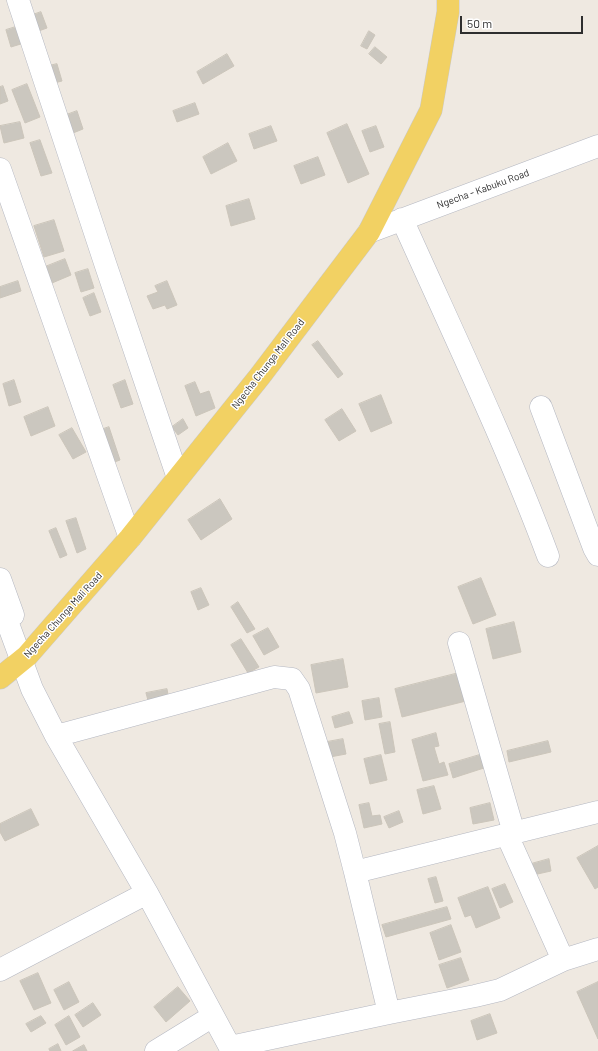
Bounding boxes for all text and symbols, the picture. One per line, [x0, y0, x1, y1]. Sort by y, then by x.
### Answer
scale bar [462, 8, 585, 34]
text: 50 m [467, 16, 492, 30]
street label: Ngecha - Kabuku Road [435, 167, 531, 211]
street label: Ngecha Chunga Mali Road [229, 317, 307, 411]
street label: Ngecha Chunga Mali Road [21, 570, 105, 660]

